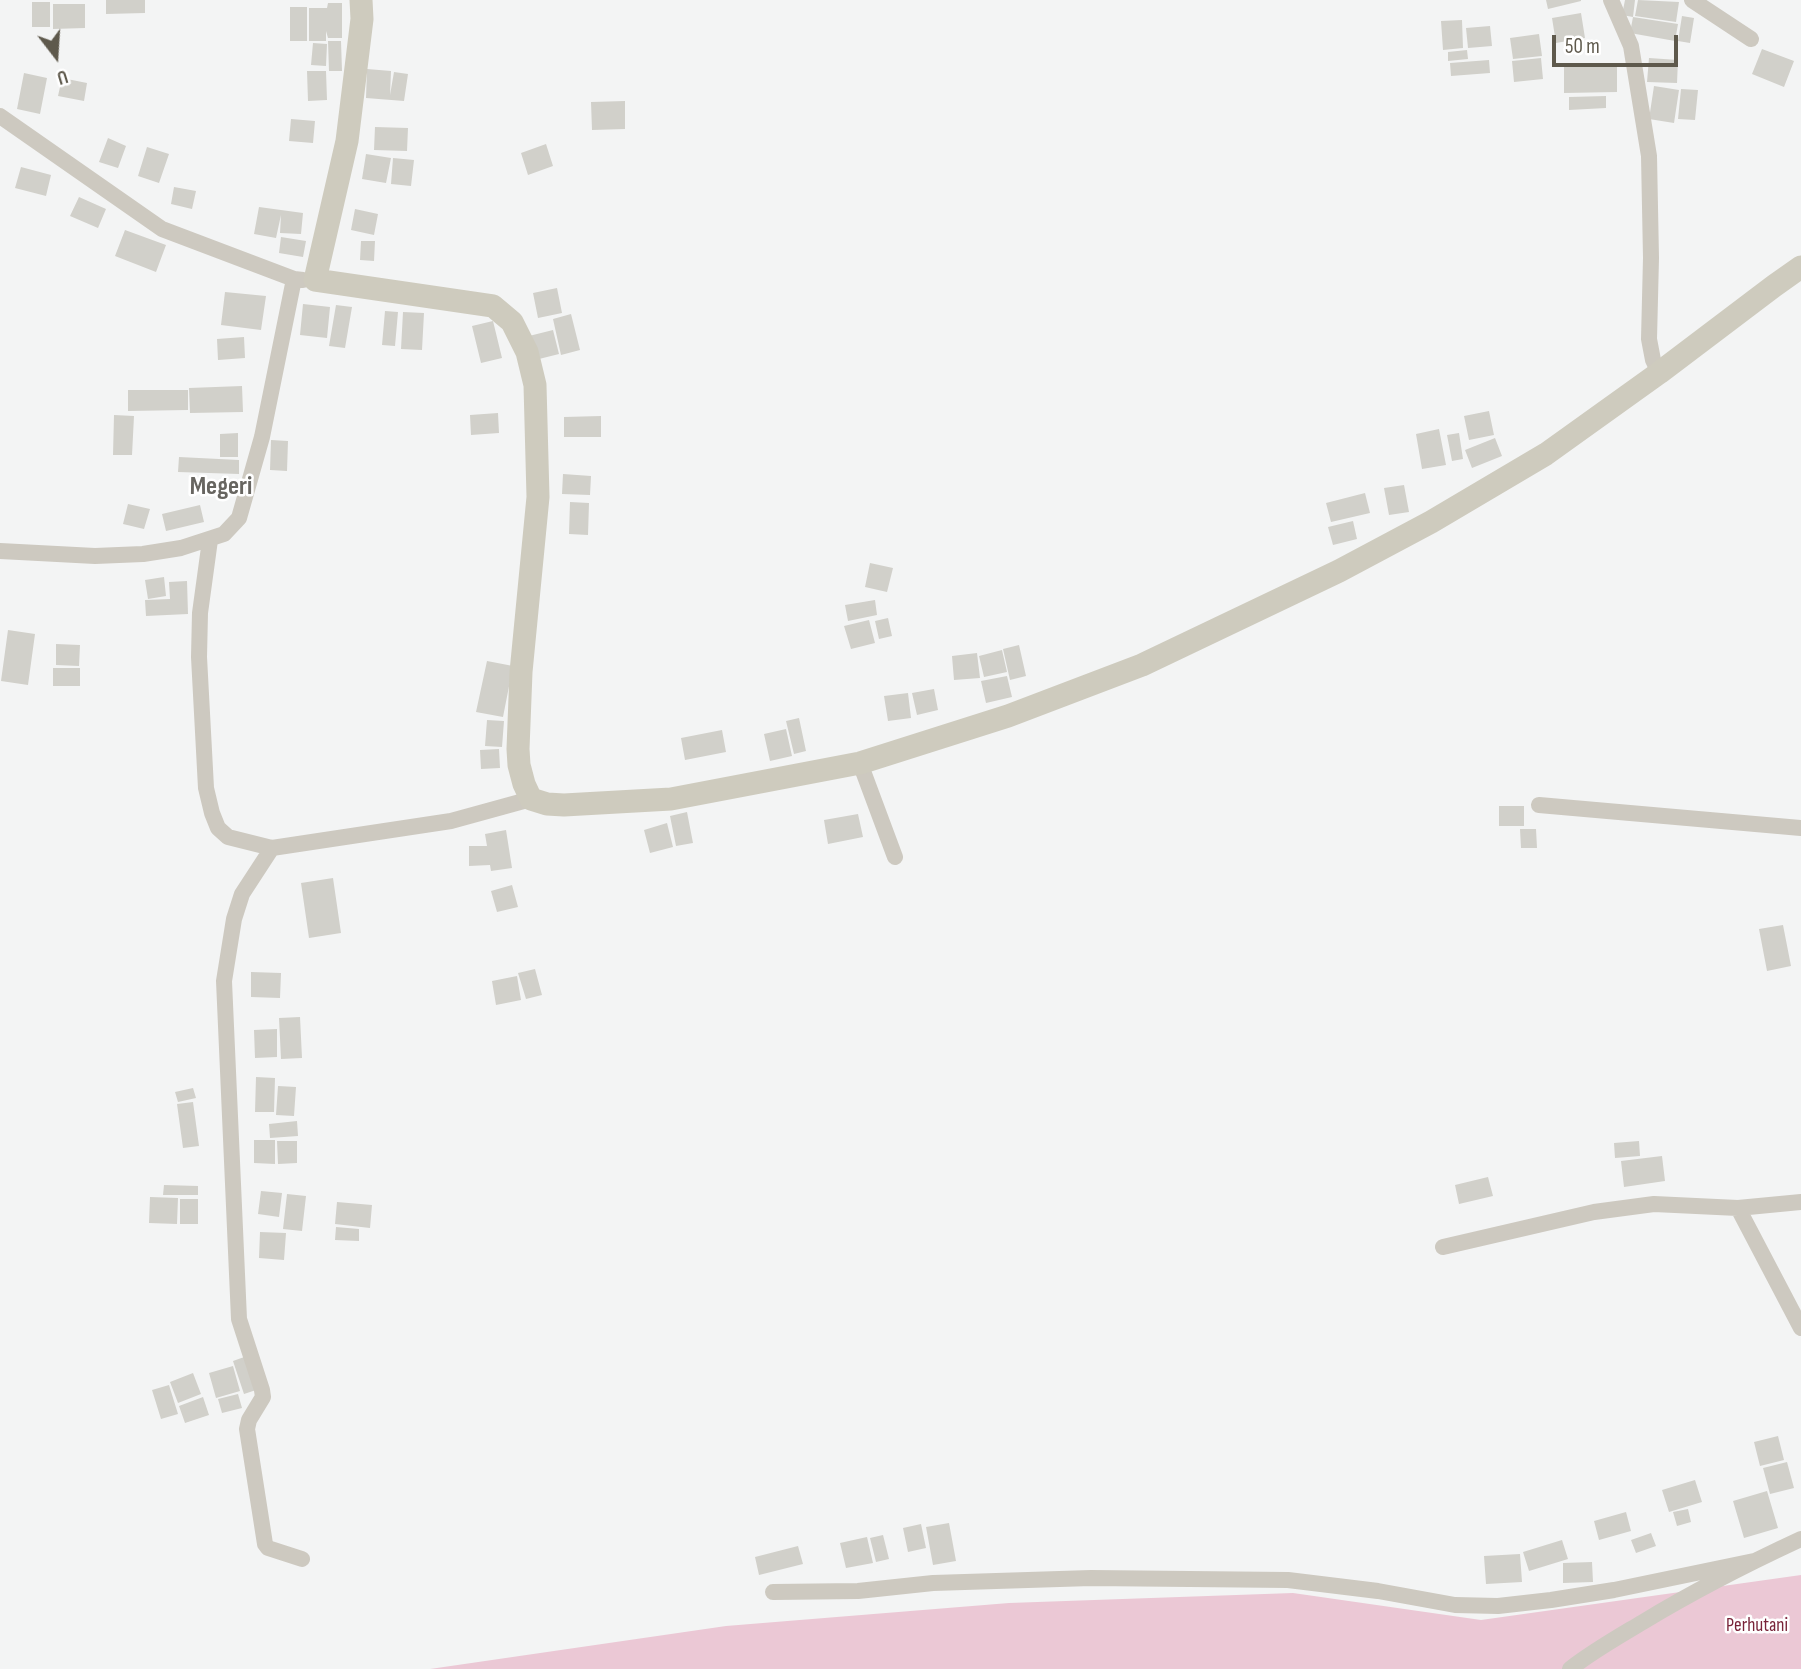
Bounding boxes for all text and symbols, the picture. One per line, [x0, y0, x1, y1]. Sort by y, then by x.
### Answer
north arrow [21, 21, 91, 91]
scale bar [1556, 21, 1682, 65]
text: 50 m [1565, 34, 1600, 59]
text: U [54, 64, 70, 89]
district label: Megeri [190, 471, 252, 503]
park label: Perhutani [1726, 1615, 1788, 1637]

